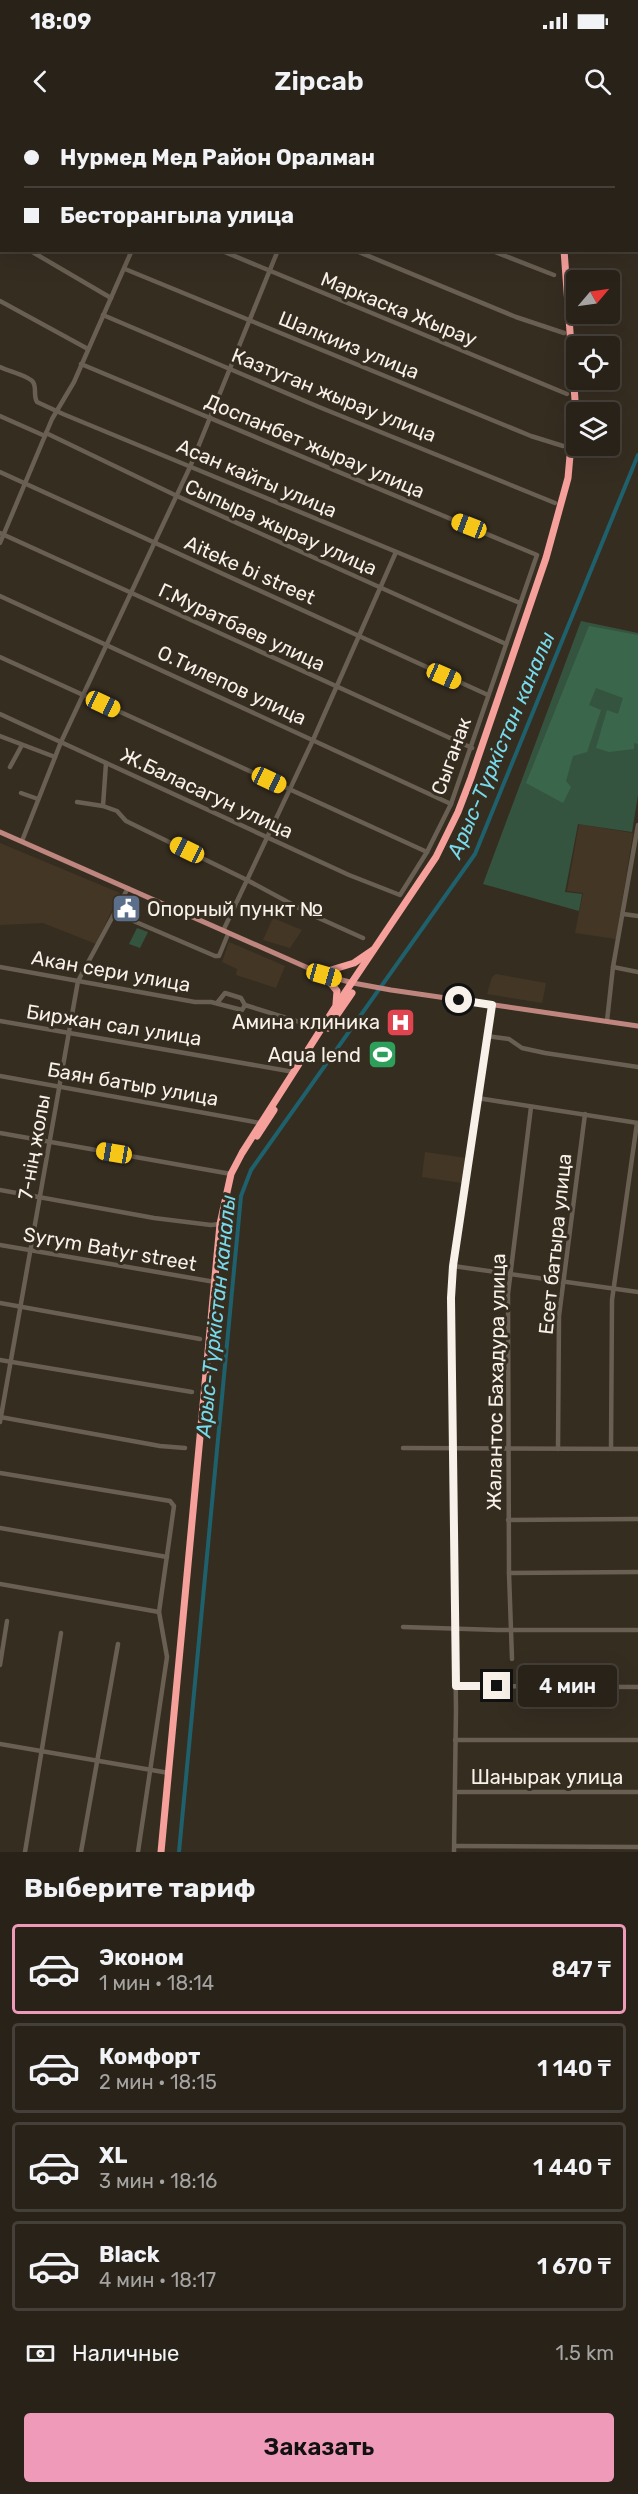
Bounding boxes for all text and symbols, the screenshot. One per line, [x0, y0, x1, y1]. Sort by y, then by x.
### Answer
text: 18:09 [30, 8, 91, 35]
icon: back [24, 65, 57, 98]
text: Zipcab [274, 65, 364, 97]
icon: search [581, 65, 614, 98]
text: Нурмед Мед Район Оралман [60, 144, 375, 171]
text: Бесторангыла улица [60, 202, 294, 229]
street label: Маркаска Жырау [317, 267, 481, 351]
north arrow [566, 270, 620, 324]
map controls [566, 270, 620, 456]
street label: Шалкииз улица [275, 306, 423, 384]
button: locate [566, 336, 620, 390]
street label: Казтуган жырау улица [228, 343, 440, 447]
street label: Доспанбет жырау улица [202, 389, 428, 503]
button: layers [566, 402, 620, 456]
street label: Асан кайгы улица [173, 433, 341, 523]
street label: Сыпыра жырау улица [181, 474, 381, 580]
car [449, 511, 489, 541]
street label: Aiteke bi street [181, 530, 319, 610]
street label: Г.Муратбаев улица [155, 578, 329, 676]
water label: Арыс-Түркістан каналы [441, 628, 560, 863]
street label: О.Тилепов улица [154, 640, 310, 730]
car [424, 660, 464, 692]
car [83, 688, 123, 720]
street label: Сыганак [426, 714, 476, 798]
street label: Ж.Баласагун улица [117, 743, 297, 843]
car [249, 764, 289, 796]
car [167, 834, 207, 866]
public building icon: Опорный пункт № [110, 893, 142, 925]
place label: Опорный пункт № [147, 897, 323, 921]
street label: Акан сери улица [30, 945, 192, 997]
car [304, 961, 344, 989]
route start [445, 986, 472, 1013]
street label: Биржан сал улица [25, 999, 203, 1051]
hospital icon: Амина клиника [385, 1006, 417, 1038]
place label: Амина клиника [232, 1010, 380, 1034]
sports icon: Aqua lend [366, 1039, 398, 1071]
place label: Aqua lend [268, 1043, 361, 1067]
street label: Баян батыр улица [46, 1057, 220, 1111]
street label: 7-нің жолы [13, 1092, 55, 1202]
car [95, 1141, 133, 1165]
street label: Есет батыра улица [534, 1152, 576, 1336]
water label: Арыс-Түркістан каналы [190, 1194, 241, 1439]
street label: Syrym Batyr street [21, 1222, 199, 1276]
street label: Жалантос Бахадура улица [482, 1253, 510, 1511]
callout: 4 мин [518, 1665, 617, 1707]
route end [483, 1672, 510, 1699]
text: 4 мин [539, 1674, 596, 1698]
street label: Шанырак улица [471, 1765, 623, 1789]
text: Выберите тариф [24, 1872, 255, 1904]
icon: car [27, 1942, 81, 1996]
text: Эконом [99, 1944, 184, 1971]
text: 847 ₸ [551, 1956, 611, 1983]
text: 1 мин · 18:14 [99, 1971, 214, 1995]
icon: car [27, 2041, 81, 2095]
text: Комфорт [99, 2043, 200, 2070]
text: 1 140 ₸ [537, 2055, 611, 2082]
text: 2 мин · 18:15 [99, 2070, 217, 2094]
icon: car [27, 2140, 81, 2194]
text: XL [99, 2142, 127, 2169]
text: 1 440 ₸ [533, 2154, 611, 2181]
text: 3 мин · 18:16 [99, 2169, 217, 2193]
icon: car [27, 2239, 81, 2293]
text: Black [99, 2241, 160, 2268]
text: 1 670 ₸ [537, 2253, 611, 2280]
text: 4 мин · 18:17 [99, 2268, 216, 2292]
icon: cash [24, 2337, 57, 2370]
text: Наличные [72, 2340, 179, 2367]
text: 1.5 km [556, 2341, 614, 2365]
button: Заказать [24, 2413, 614, 2482]

